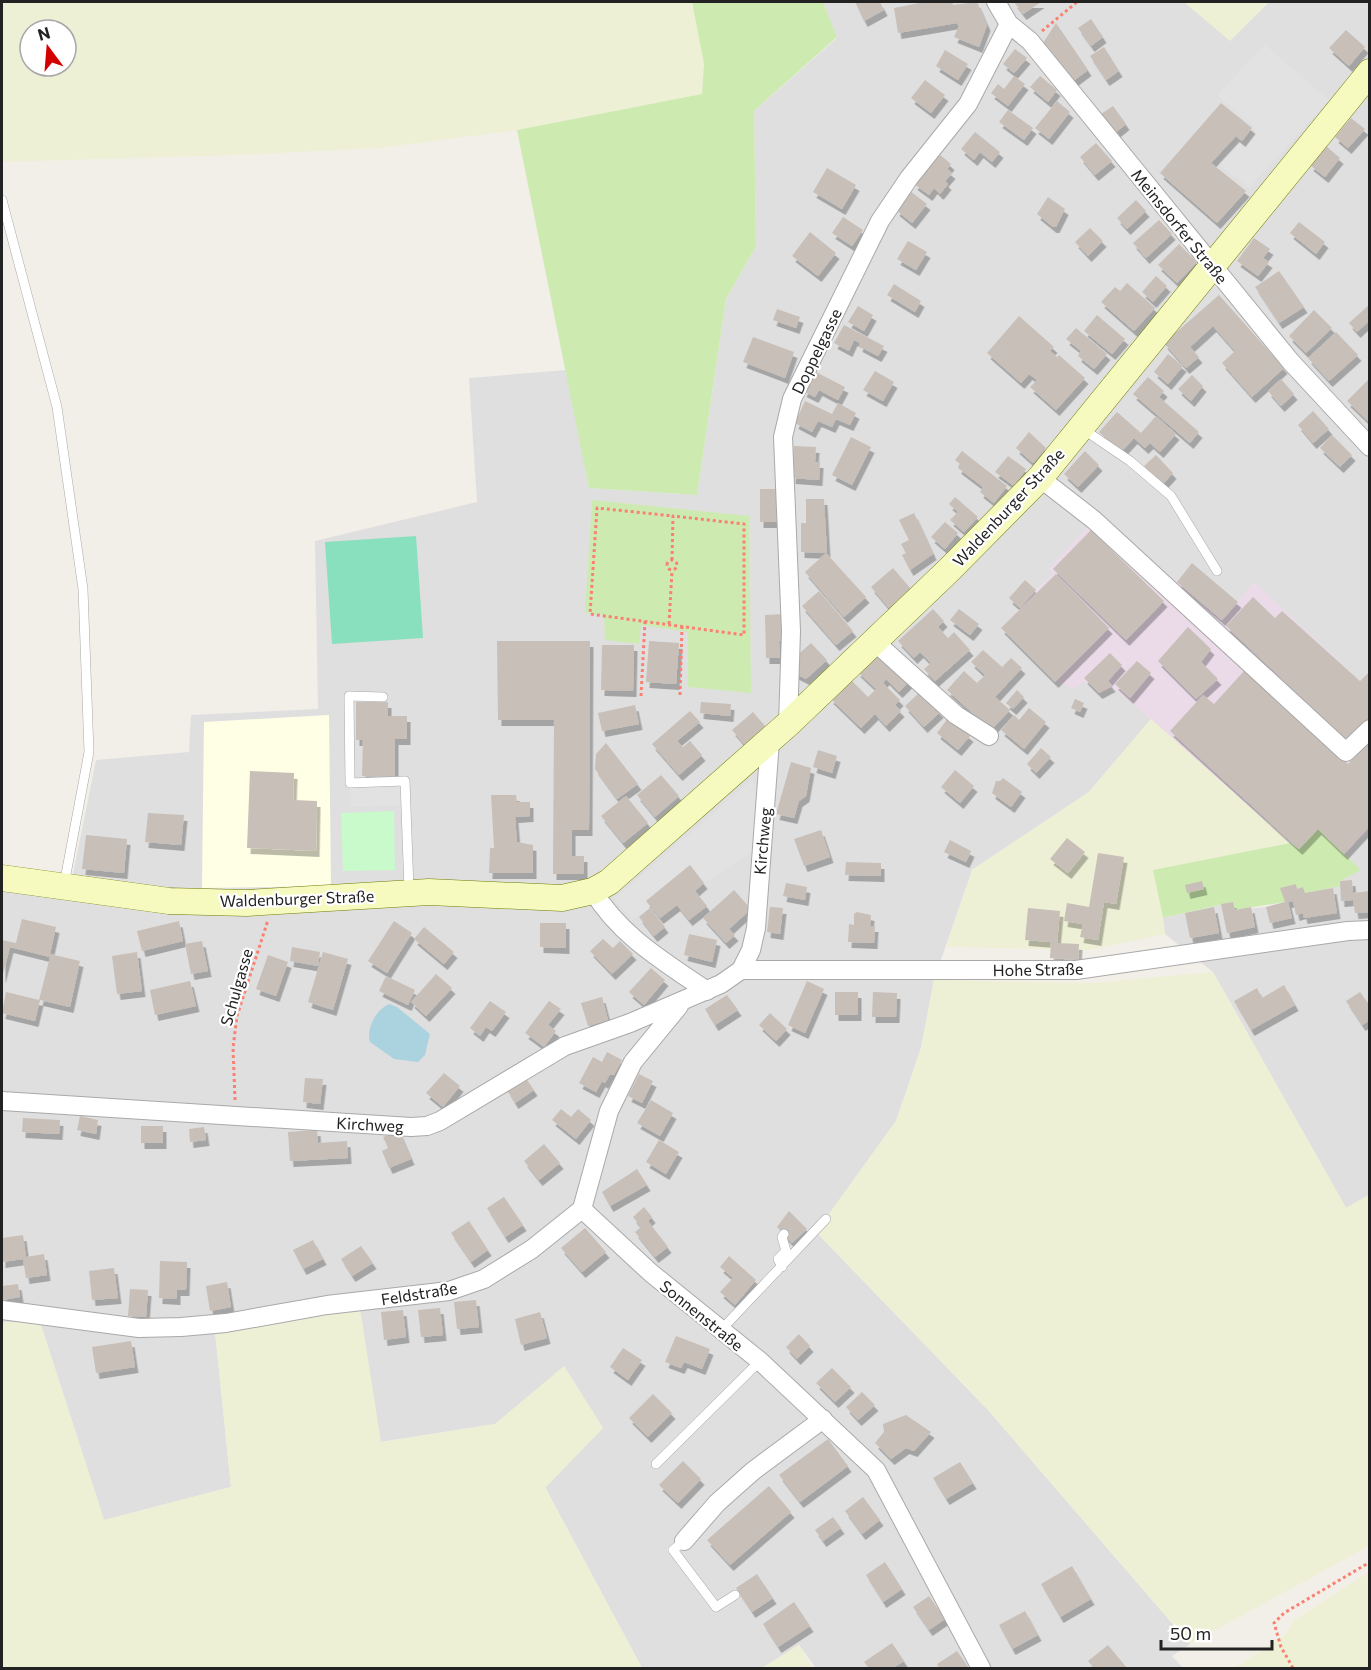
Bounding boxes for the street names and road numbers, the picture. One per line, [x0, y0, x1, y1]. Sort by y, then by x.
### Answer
street label: Meinsdorfer Straße [1128, 165, 1232, 287]
street label: Doppelgasse [787, 305, 845, 397]
street label: Waldenburger Straße [948, 444, 1068, 570]
street label: Kirchweg [750, 806, 774, 875]
street label: Waldenburger Straße [219, 886, 375, 910]
street label: Schulgasse [216, 946, 256, 1028]
street label: Hohe Straße [992, 959, 1084, 979]
street label: Kirchweg [336, 1113, 405, 1135]
street label: Sonnenstraße [657, 1276, 747, 1354]
street label: Feldstraße [379, 1278, 459, 1308]

